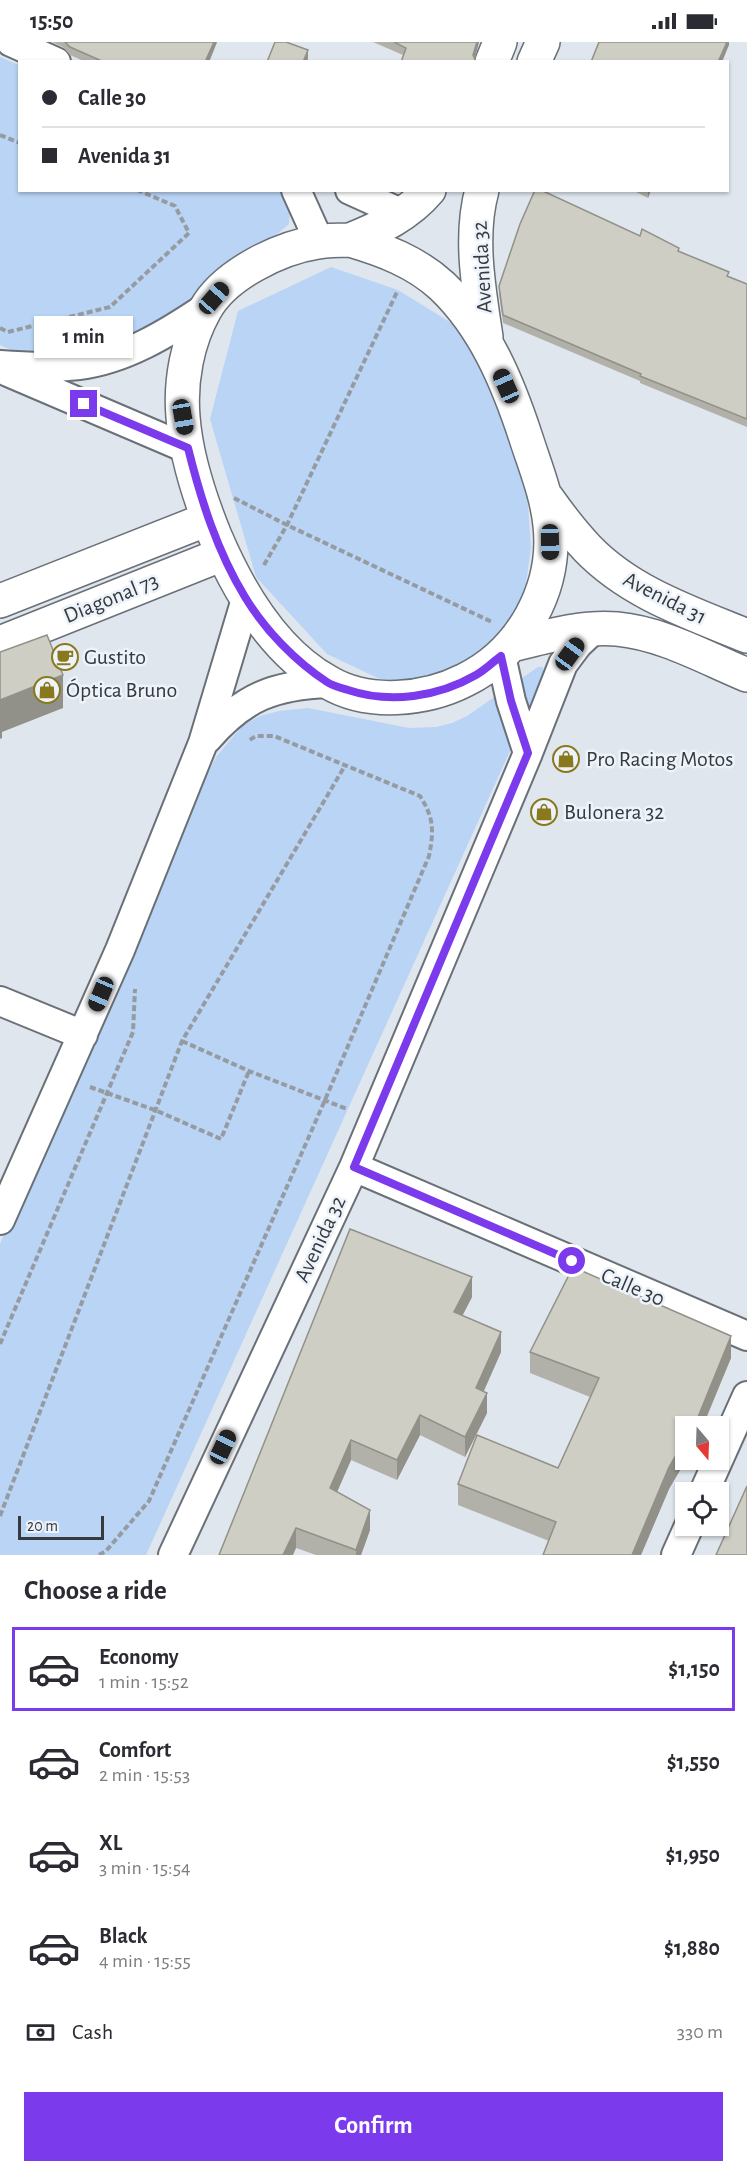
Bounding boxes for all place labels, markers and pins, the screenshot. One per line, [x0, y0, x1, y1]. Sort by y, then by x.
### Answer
cafe icon: Gustito [50, 642, 80, 672]
place label: Gustito [84, 646, 146, 668]
shop icon: Óptica Bruno [32, 675, 62, 705]
place label: Óptica Bruno [66, 678, 177, 701]
shop icon: Pro Racing Motos [551, 744, 581, 774]
place label: Pro Racing Motos [586, 748, 733, 770]
shop icon: Bulonera 32 [529, 797, 559, 827]
place label: Bulonera 32 [564, 801, 664, 823]

